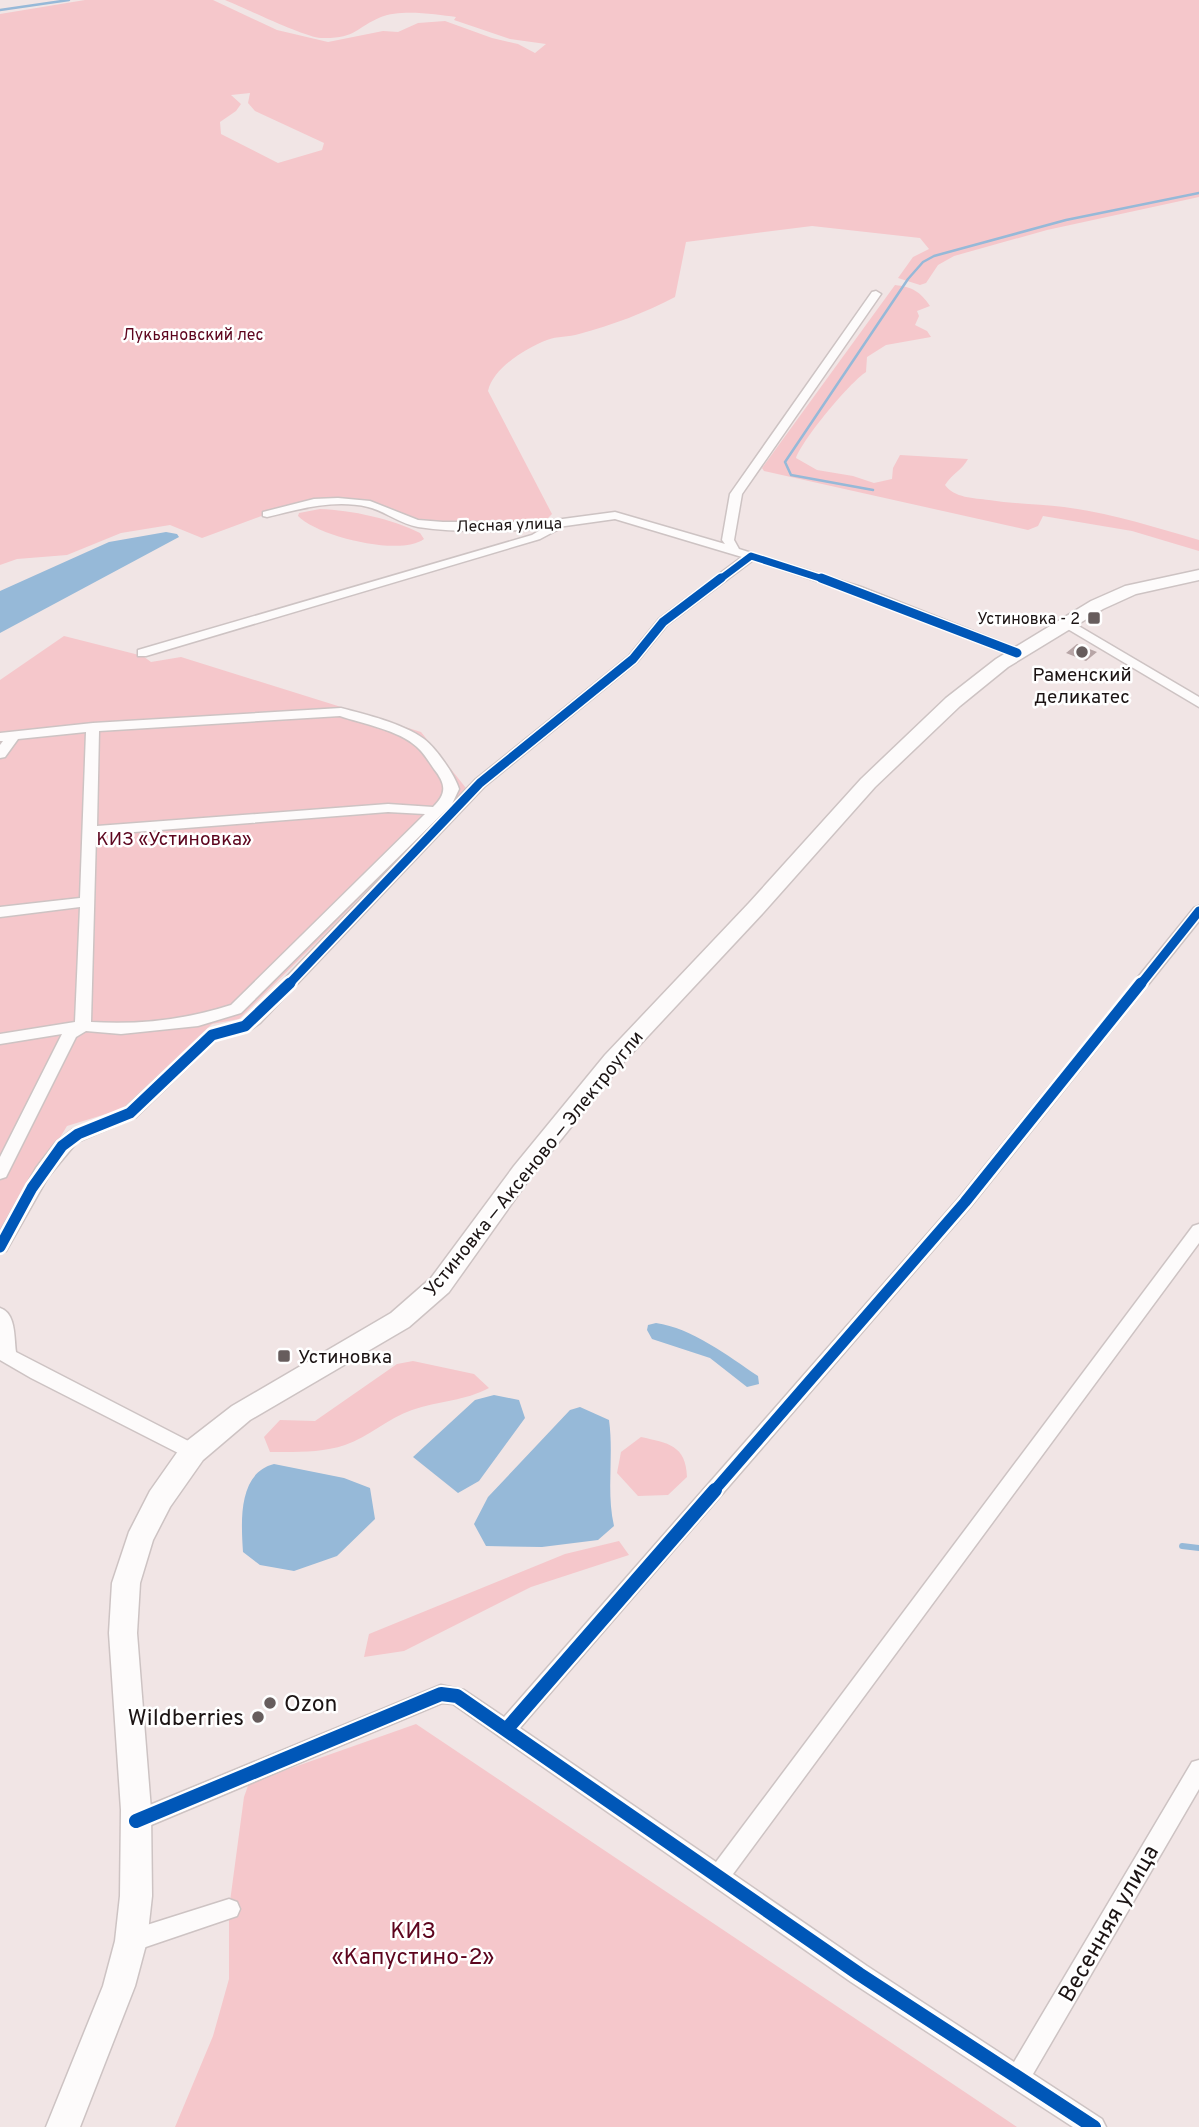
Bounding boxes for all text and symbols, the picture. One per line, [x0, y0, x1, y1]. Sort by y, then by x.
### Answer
park label: Лукьяновский лес [122, 326, 264, 346]
street label: Лесная улица [456, 514, 562, 538]
place label: Устиновка - 2 [977, 610, 1080, 630]
marker: Устиновка - 2 [1086, 610, 1102, 626]
marker: Раменский деликатес [1074, 644, 1090, 660]
place label: Раменский деликатес [1032, 664, 1132, 710]
park label: КИЗ «Устиновка» [96, 828, 252, 852]
street label: Устиновка — Аксеново — Электроугли [420, 1026, 649, 1302]
place label: Устиновка [298, 1346, 392, 1370]
marker: Устиновка [276, 1348, 292, 1364]
place label: Ozon [284, 1691, 337, 1720]
marker: Ozon [262, 1695, 278, 1711]
place label: Wildberries [128, 1705, 244, 1734]
marker: Wildberries [250, 1709, 266, 1725]
street label: Весенняя улица [1053, 1841, 1167, 2008]
park label: КИЗ «Капустино-2» [332, 1918, 494, 1973]

